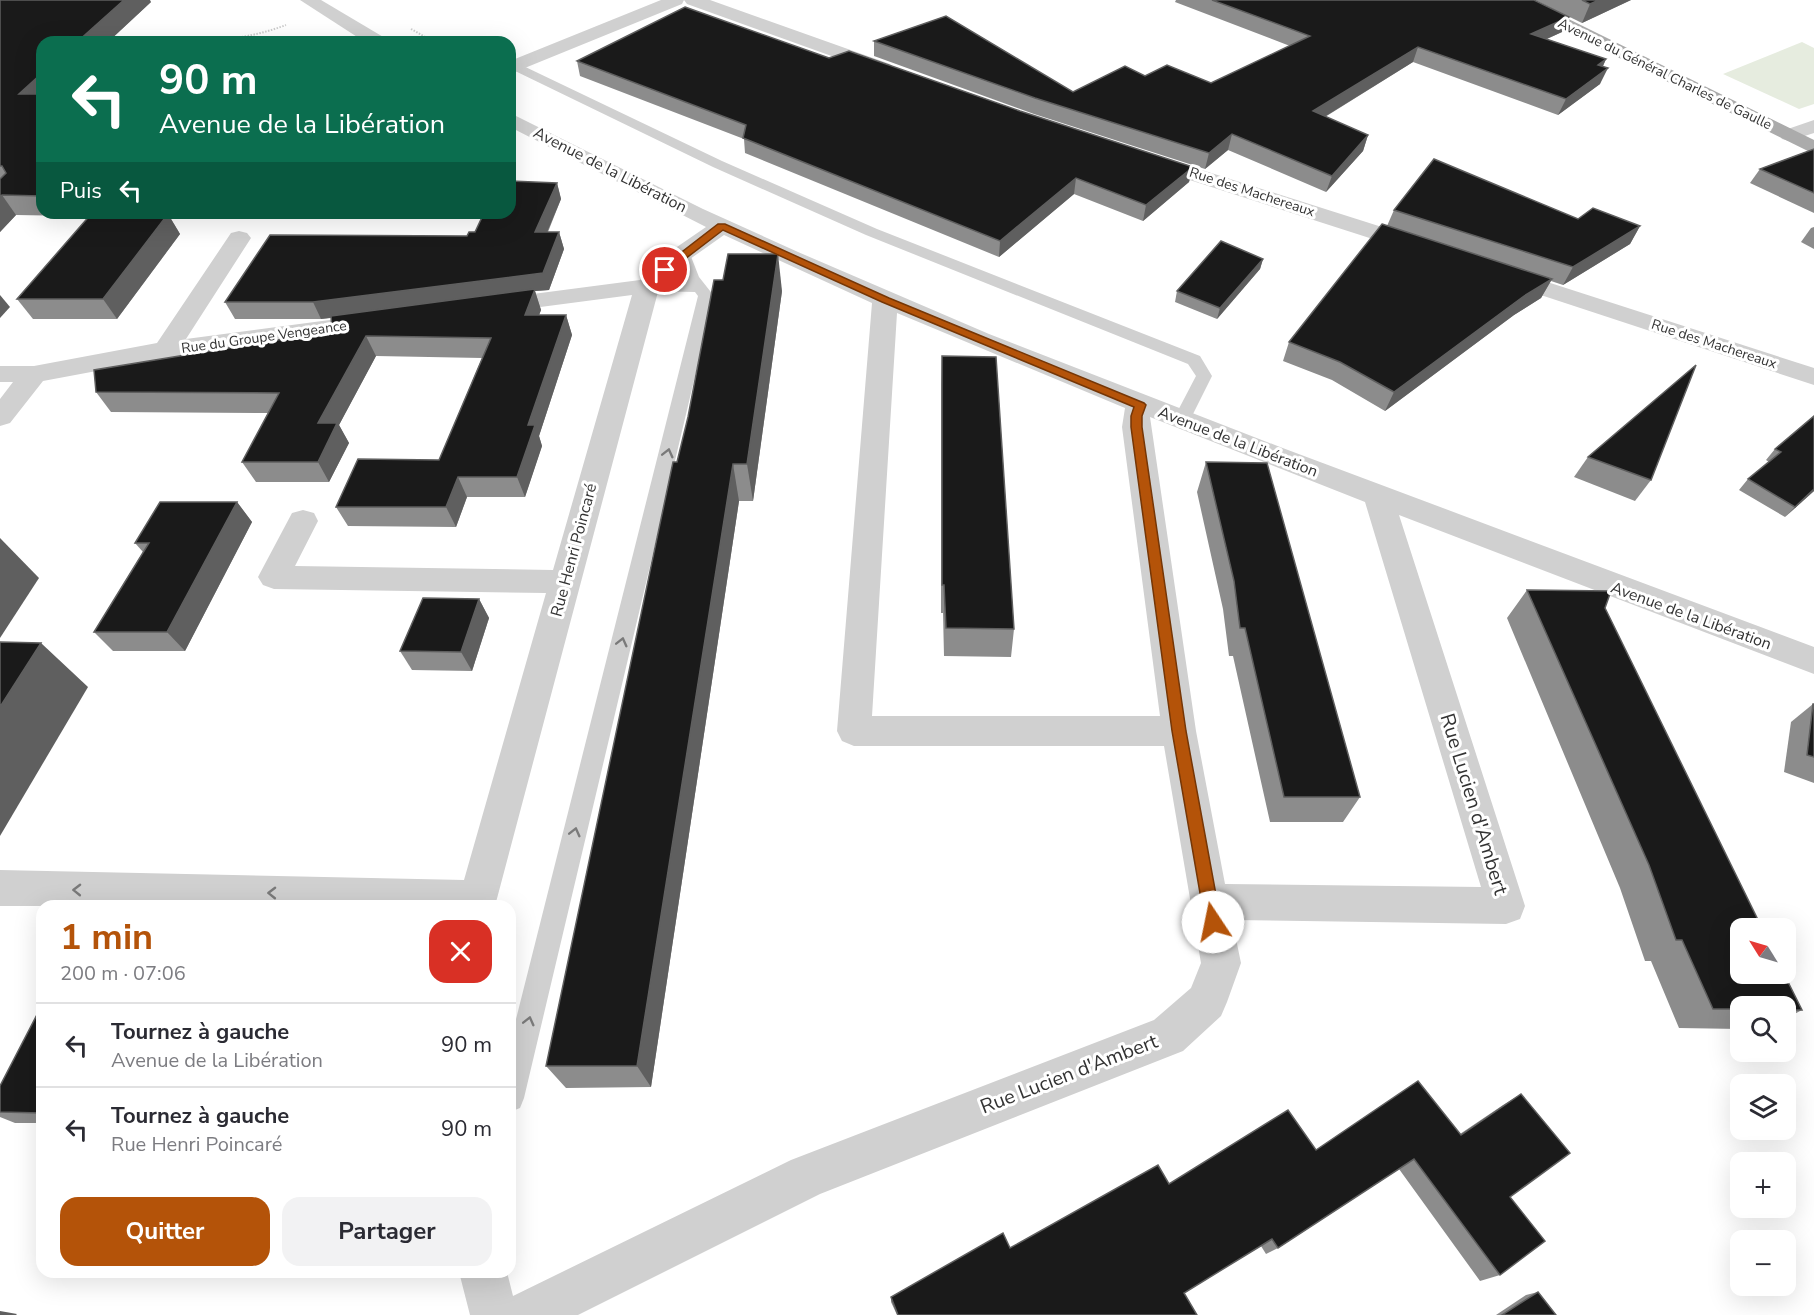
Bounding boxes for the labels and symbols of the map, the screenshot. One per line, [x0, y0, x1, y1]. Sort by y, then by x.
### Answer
street label: Avenue du Général Charles de Gaulle [1555, 14, 1775, 134]
street label: Avenue de la Libération [529, 122, 691, 218]
street label: Rue des Machereaux [1187, 163, 1318, 221]
pin [639, 244, 690, 295]
street label: Rue des Machereaux [1649, 315, 1780, 373]
street label: Rue du Groupe Vengeance [180, 316, 348, 358]
street label: Avenue de la Libération [1155, 401, 1321, 483]
one-way arrow [660, 448, 673, 458]
street label: Rue Henri Poincaré [546, 481, 602, 619]
street label: Avenue de la Libération [1608, 577, 1774, 655]
one-way arrow [614, 637, 627, 647]
street label: Rue Lucien d'Ambert [1434, 710, 1515, 899]
one-way arrow [568, 827, 581, 837]
one-way arrow [73, 883, 82, 896]
one-way arrow [268, 887, 277, 900]
position arrow [1181, 890, 1245, 954]
north arrow [1730, 918, 1796, 984]
one-way arrow [521, 1016, 534, 1026]
street label: Rue Lucien d'Ambert [976, 1027, 1163, 1120]

